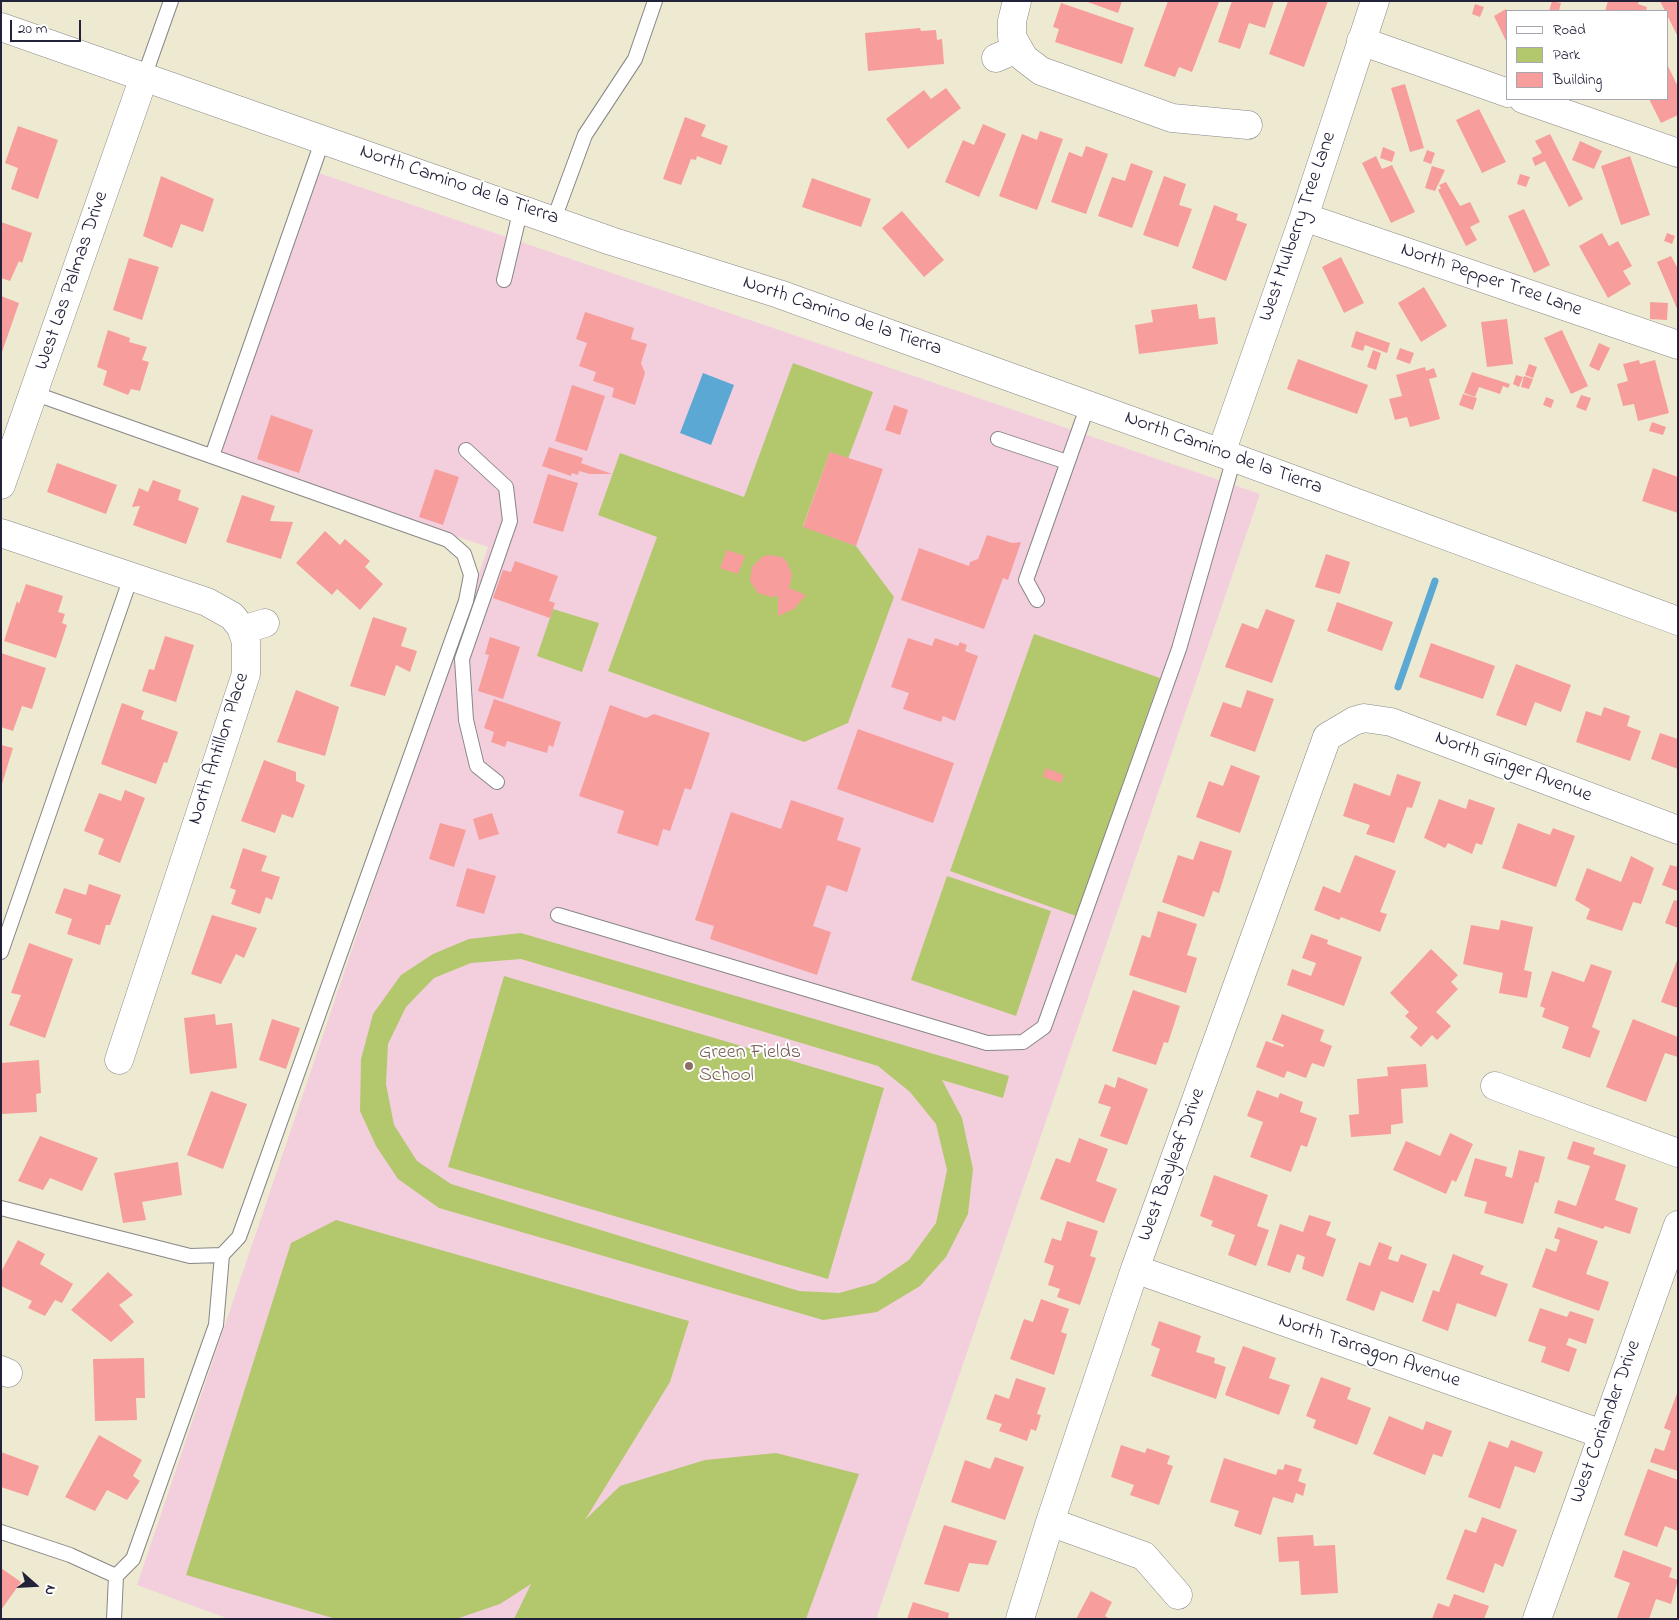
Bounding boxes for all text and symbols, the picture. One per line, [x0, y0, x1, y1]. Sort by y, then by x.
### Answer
scale bar [12, 10, 84, 42]
legend [1506, 10, 1669, 100]
text: 20 m [18, 18, 47, 40]
text: Road [1553, 19, 1586, 41]
text: Park [1553, 44, 1580, 66]
text: Building [1553, 69, 1602, 91]
street label: West Mulberry Tree Lane [1255, 129, 1343, 325]
street label: North Camino de la Tierra [356, 141, 562, 231]
street label: West Las Palmas Drive [31, 188, 115, 374]
street label: North Pepper Tree Lane [1397, 239, 1585, 323]
street label: North Camino de la Tierra [739, 272, 945, 362]
street label: North Camino de la Tierra [1121, 407, 1325, 501]
street label: North Antillon Place [184, 670, 256, 828]
street label: North Ginger Avenue [1431, 727, 1595, 809]
place label: Green Fields School [699, 1042, 801, 1089]
marker: Green Fields School [683, 1060, 695, 1072]
street label: West Bayleaf Drive [1134, 1085, 1212, 1245]
street label: North Tarragon Avenue [1275, 1310, 1463, 1394]
street label: West Coriander Drive [1566, 1337, 1648, 1507]
north arrow [10, 1560, 60, 1610]
text: N [38, 1582, 61, 1598]

